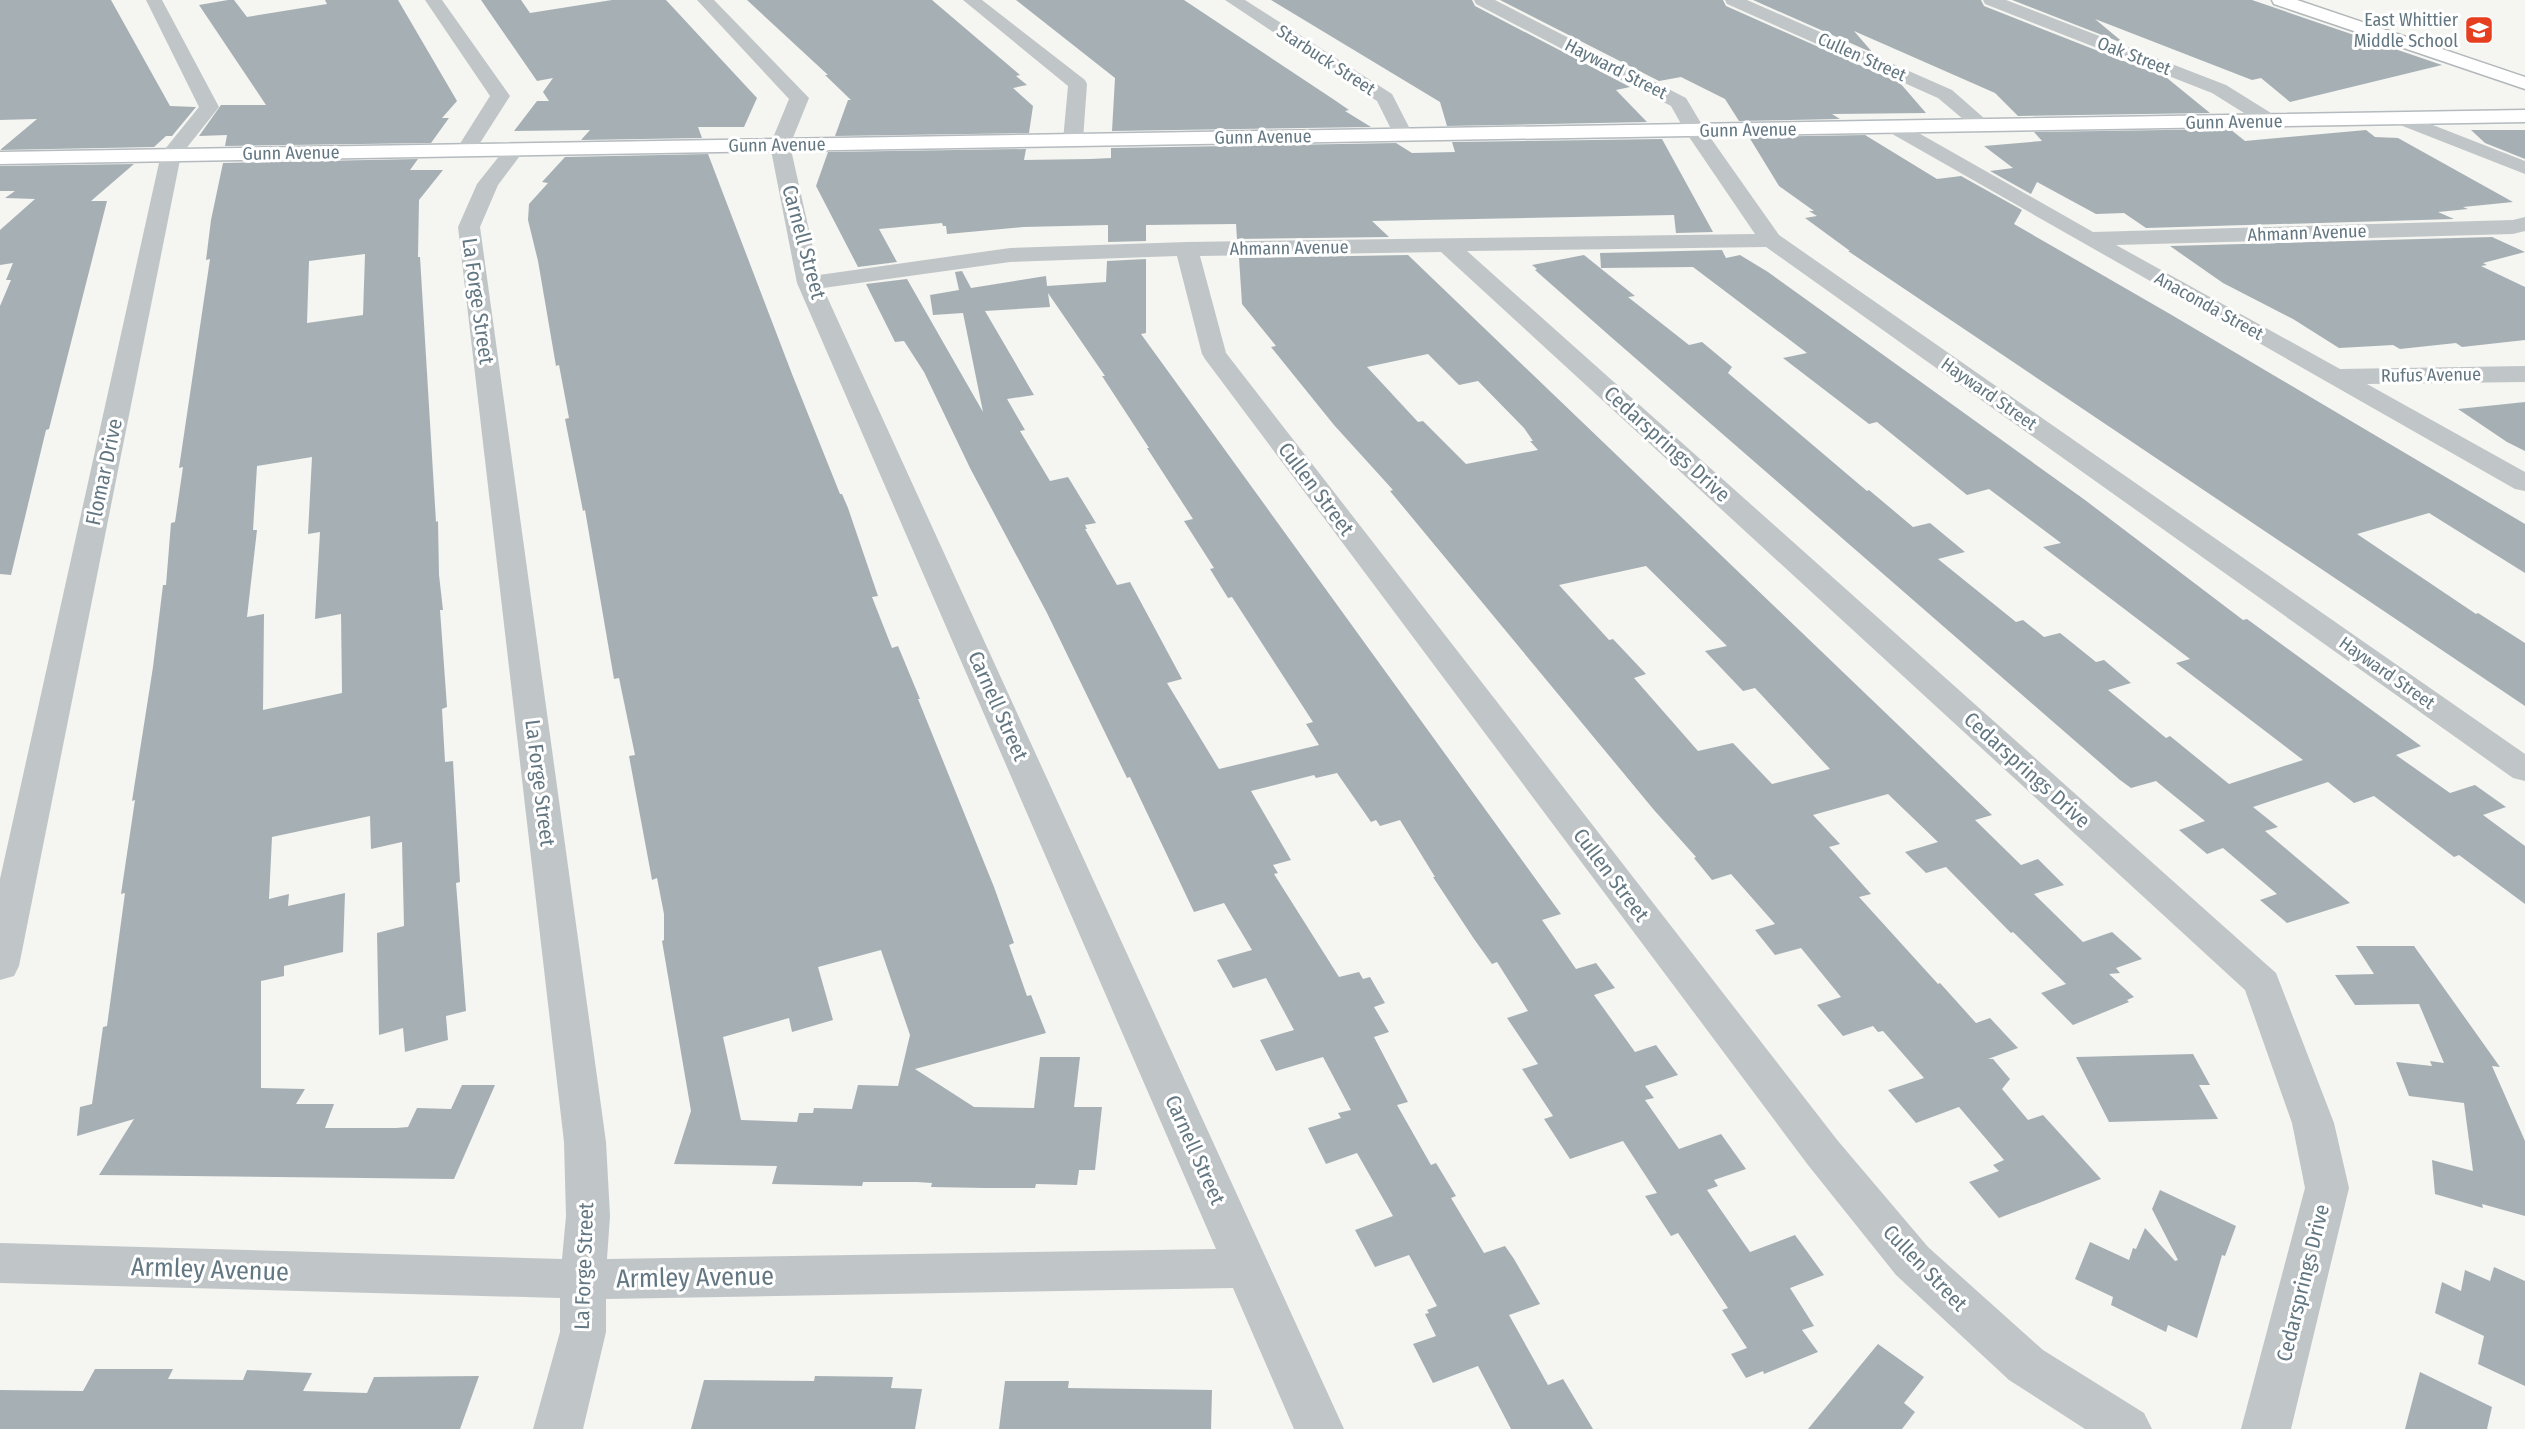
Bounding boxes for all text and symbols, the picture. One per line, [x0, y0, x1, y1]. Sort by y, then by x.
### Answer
place label: East Whittier Middle School [2354, 9, 2459, 52]
school or university icon: East Whittier Middle School [2463, 14, 2495, 46]
street label: Starbuck Street [1272, 20, 1380, 100]
street label: Cullen Street [1814, 28, 1910, 86]
street label: Oak Street [2094, 32, 2174, 80]
street label: Hayward Street [1561, 34, 1671, 104]
street label: Gunn Avenue [2185, 110, 2283, 134]
street label: Gunn Avenue [1699, 118, 1797, 142]
street label: Gunn Avenue [1214, 125, 1312, 149]
street label: Gunn Avenue [728, 133, 826, 157]
street label: Gunn Avenue [242, 141, 340, 165]
street label: Carnell Street [776, 182, 832, 302]
street label: Ahmann Avenue [2247, 220, 2367, 246]
street label: La Forge Street [456, 236, 500, 366]
street label: Ahmann Avenue [1229, 236, 1349, 260]
street label: Anaconda Street [2151, 267, 2267, 345]
street label: Hayward Street [1937, 353, 2041, 435]
street label: Rufus Avenue [2381, 363, 2481, 387]
street label: Cedarsprings Drive [1598, 380, 1736, 508]
street label: Flomar Drive [80, 416, 128, 528]
street label: Cullen Street [1272, 437, 1360, 541]
street label: Hayward Street [2335, 632, 2439, 714]
street label: Carnell Street [962, 647, 1034, 765]
street label: Cedarsprings Drive [1958, 706, 2096, 834]
street label: La Forge Street [519, 718, 561, 848]
street label: Cullen Street [1567, 823, 1655, 927]
street label: Carnell Street [1159, 1091, 1231, 1209]
street label: La Forge Street [569, 1202, 599, 1330]
street label: Cedarsprings Drive [2271, 1202, 2335, 1364]
street label: Cullen Street [1877, 1219, 1973, 1317]
street label: Armley Avenue [130, 1251, 290, 1288]
street label: Armley Avenue [616, 1261, 774, 1294]

